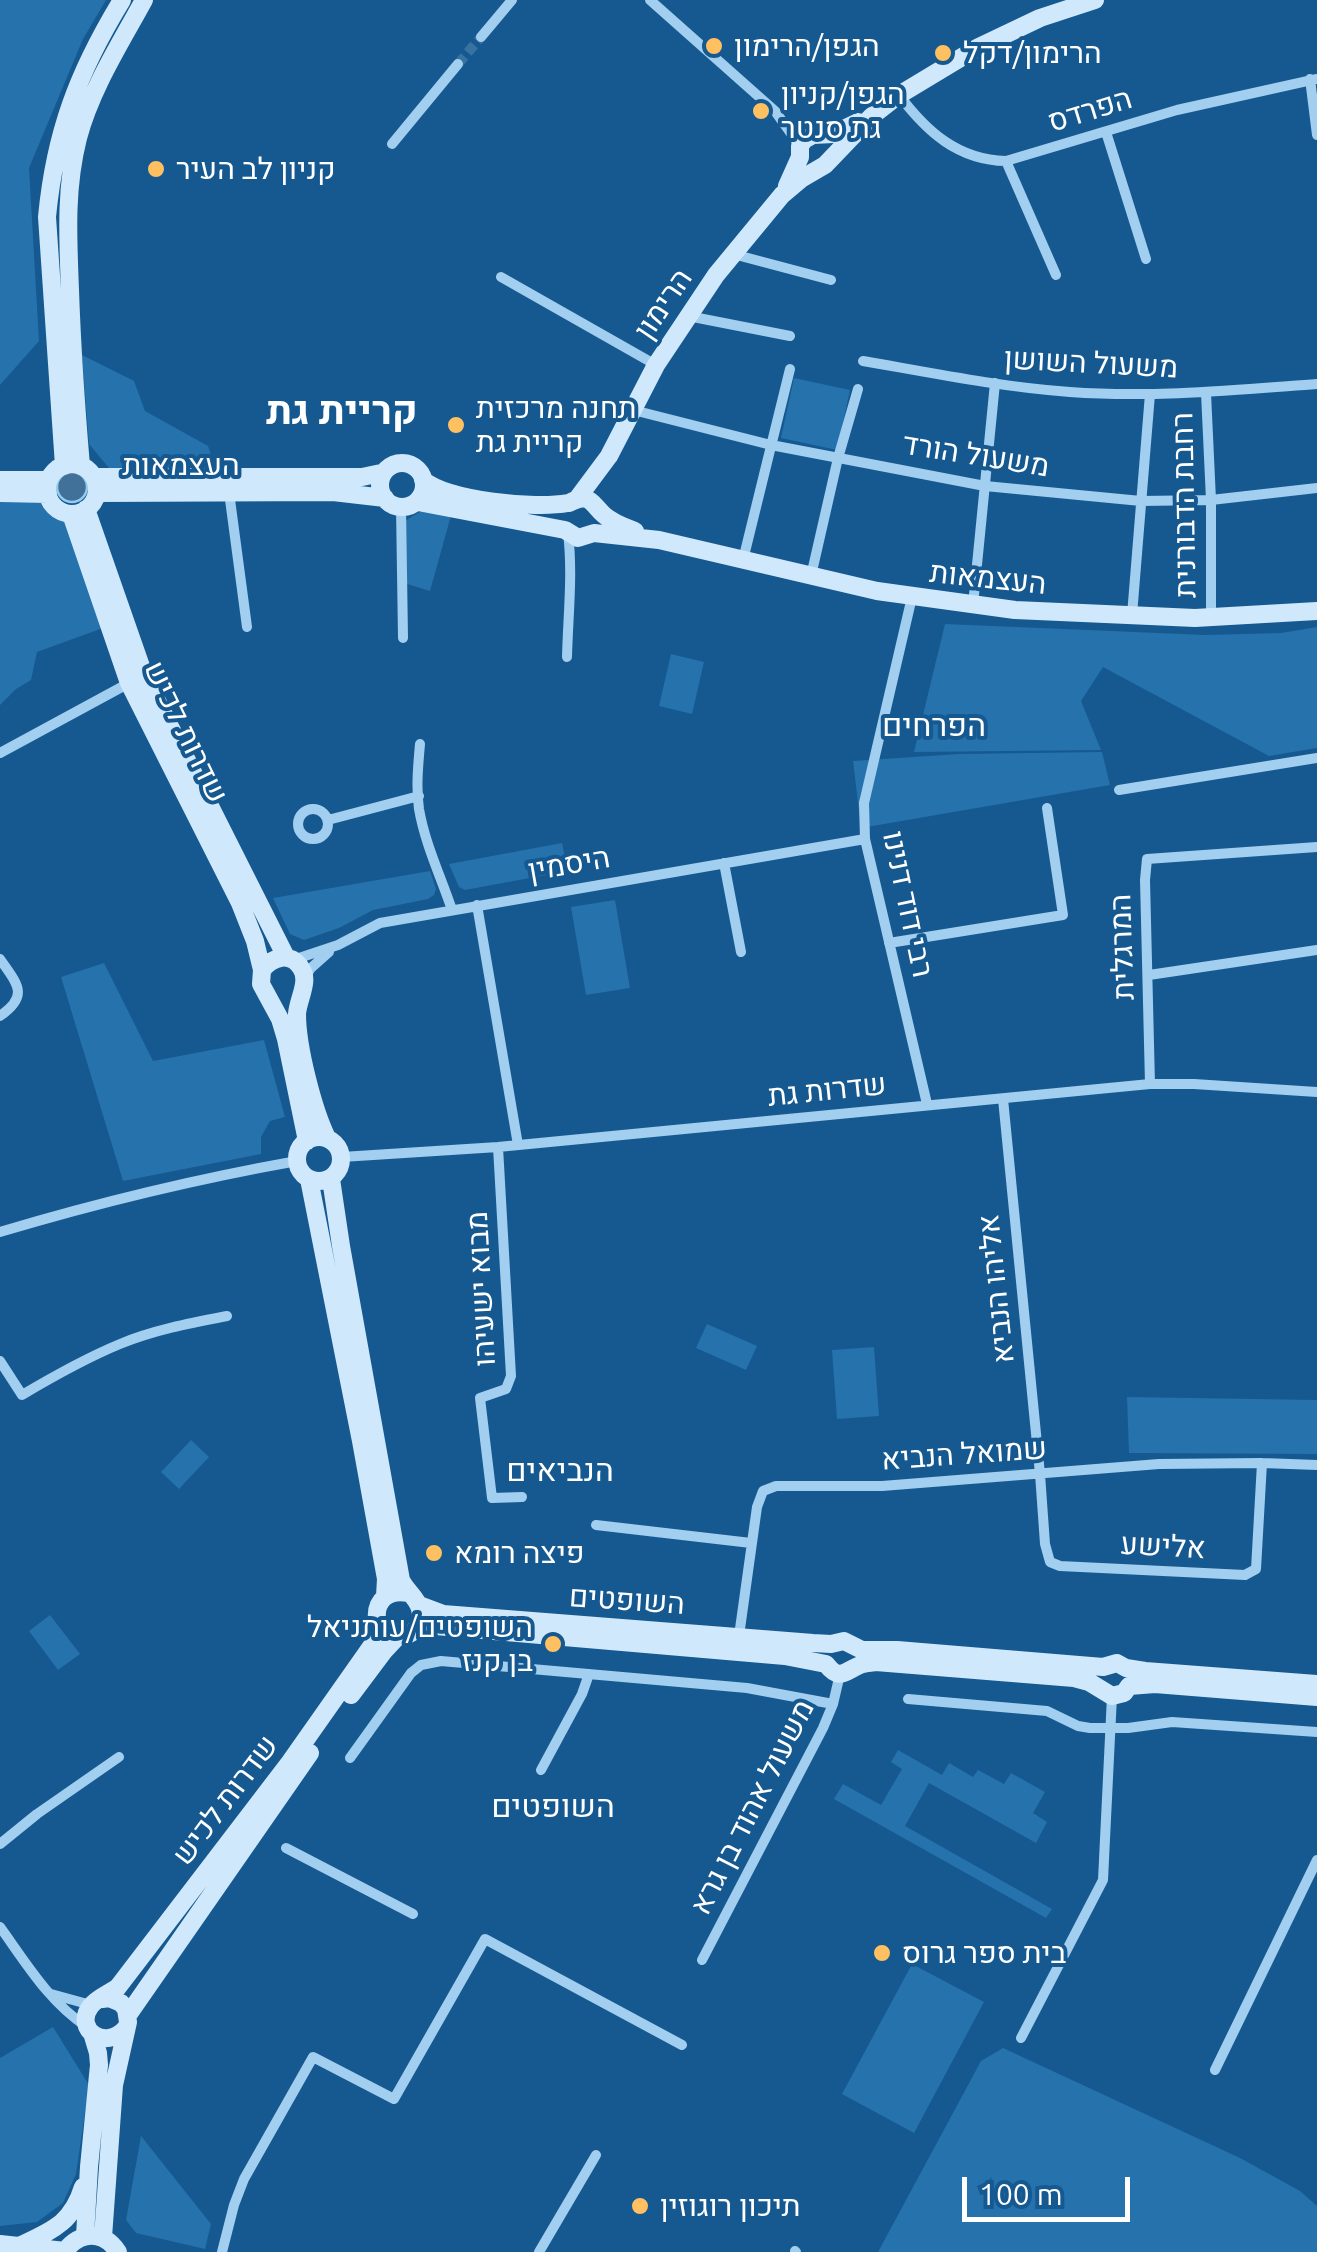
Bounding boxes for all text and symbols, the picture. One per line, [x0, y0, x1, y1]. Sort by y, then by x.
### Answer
place label: הגפן/הרימון [734, 28, 880, 64]
marker: הגפן/הרימון [703, 35, 725, 57]
place label: הרימון/דקל [963, 35, 1102, 71]
marker: הרימון/דקל [932, 42, 954, 64]
place label: הגפן/קניון גת סנטר [781, 76, 905, 146]
street label: הפרדס [1044, 80, 1136, 140]
marker: הגפן/קניון גת סנטר [750, 100, 772, 122]
place label: קניון לב העיר [176, 151, 336, 187]
marker: קניון לב העיר [145, 158, 167, 180]
street label: הרימון [626, 262, 700, 346]
street label: משעול השושן [1003, 340, 1179, 386]
district label: קריית גת [266, 387, 418, 435]
place label: תחנה מרכזית קריית גת [476, 390, 637, 460]
street label: רחבת הדבורנית [1164, 412, 1204, 598]
marker: תחנה מרכזית קריית גת [445, 414, 467, 436]
street label: משעול הורד [900, 426, 1052, 484]
street label: העצמאות [122, 447, 240, 483]
street label: העצמאות [928, 554, 1048, 602]
street label: שדרות לכיש [136, 655, 236, 809]
district label: הפרחים [882, 706, 986, 744]
street label: רבי דוד דנינו [875, 828, 941, 980]
street label: היסמין [525, 839, 613, 889]
street label: המרגלית [1102, 893, 1142, 1001]
street label: שדרות גת [766, 1066, 888, 1114]
street label: מבוא ישעיהו [459, 1210, 503, 1368]
street label: אליהו הנביא [970, 1213, 1022, 1365]
street label: שמואל הנביא [880, 1430, 1048, 1478]
district label: הנביאים [506, 1451, 614, 1489]
street label: אלישע [1120, 1526, 1206, 1566]
place label: פיצה רומא [454, 1535, 585, 1571]
marker: פיצה רומא [423, 1542, 445, 1564]
street label: השופטים [568, 1578, 686, 1622]
place label: השופטים/עותניאל בן קנז [307, 1609, 533, 1680]
marker: השופטים/עותניאל בן קנז [542, 1633, 564, 1655]
street label: משעול אהוד בן גרא [682, 1693, 822, 1921]
street label: שדרות לכיש [165, 1728, 285, 1872]
district label: השופטים [491, 1787, 615, 1825]
place label: בית ספר גרוס [902, 1935, 1066, 1971]
marker: בית ספר גרוס [871, 1942, 893, 1964]
scale bar [967, 2157, 1134, 2219]
text: 100 m [979, 2177, 1063, 2211]
place label: תיכון רוגוזין [660, 2188, 801, 2224]
marker: תיכון רוגוזין [629, 2195, 651, 2217]

